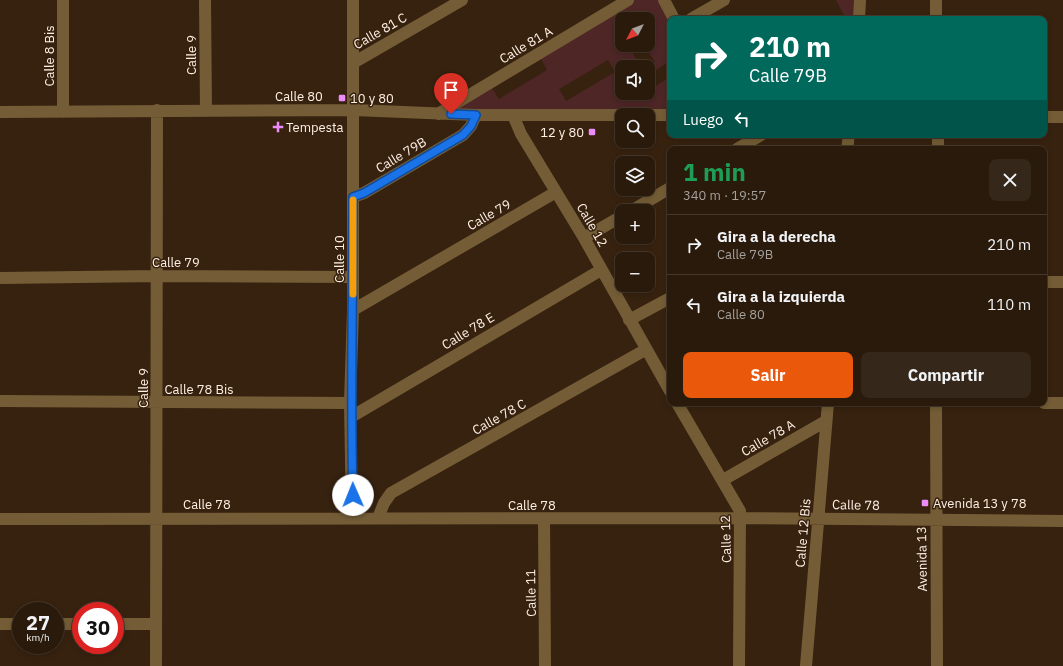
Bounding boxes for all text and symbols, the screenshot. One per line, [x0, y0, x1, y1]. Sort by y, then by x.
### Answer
street label: Calle 81 C [350, 9, 410, 53]
north arrow [615, 12, 655, 52]
map controls [615, 12, 655, 292]
street label: Calle 81 A [496, 22, 556, 68]
street label: Calle 8 Bis [41, 25, 58, 87]
text: 210 m [749, 28, 831, 65]
icon: right [683, 32, 735, 84]
street label: Calle 9 [183, 35, 200, 75]
button: sound [615, 60, 655, 100]
text: Calle 79B [749, 64, 827, 87]
pin [434, 73, 468, 114]
icon: arrive [440, 79, 462, 101]
street label: Calle 80 [275, 88, 323, 105]
place label: 10 y 80 [350, 90, 394, 107]
marker: 10 y 80 [337, 93, 347, 103]
button: search [615, 108, 655, 148]
icon: left [731, 108, 753, 130]
text: Luego [683, 110, 723, 129]
place label: Tempesta [286, 119, 344, 136]
marker: Tempesta [273, 122, 283, 132]
place label: 12 y 80 [540, 124, 584, 141]
marker: 12 y 80 [587, 127, 597, 137]
street label: Calle 79B [372, 133, 430, 177]
button: layers [615, 156, 655, 196]
text: 1 min [683, 156, 746, 188]
button: close [989, 159, 1031, 201]
text: 340 m · 19:57 [683, 187, 766, 204]
street label: Calle 79 [464, 196, 514, 234]
street label: Calle 12 [573, 200, 611, 250]
button: + [615, 204, 655, 244]
text: Gira a la derecha [717, 227, 836, 246]
icon: right [683, 234, 705, 256]
street label: Calle 10 [331, 235, 348, 283]
text: 210 m [987, 235, 1031, 254]
text: Calle 79B [717, 246, 773, 263]
button: − [615, 252, 655, 292]
street label: Calle 79 [152, 254, 200, 271]
text: Gira a la izquierda [717, 287, 845, 306]
icon: left [683, 294, 705, 316]
text: 110 m [987, 295, 1031, 314]
text: Calle 80 [717, 306, 765, 323]
street label: Calle 78 E [439, 309, 497, 353]
button: Salir [683, 352, 853, 398]
button: Compartir [861, 352, 1031, 398]
street label: Calle 9 [135, 368, 152, 408]
street label: Calle 78 Bis [165, 381, 233, 398]
street label: Calle 78 C [469, 395, 529, 439]
street label: Calle 78 A [738, 415, 798, 460]
position arrow [332, 474, 374, 516]
place label: Avenida 13 y 78 [933, 495, 1027, 512]
street label: Calle 78 [183, 496, 231, 513]
street label: Calle 78 [832, 496, 880, 514]
street label: Calle 78 [508, 497, 556, 514]
street label: Calle 12 Bis [792, 498, 814, 568]
marker: Avenida 13 y 78 [920, 498, 930, 508]
street label: Calle 12 [717, 515, 735, 563]
street label: Avenida 13 [913, 526, 931, 592]
street label: Calle 11 [522, 569, 540, 617]
speed limit sign: 30 [72, 602, 124, 654]
text: 27 [26, 609, 50, 636]
text: km/h [26, 631, 50, 644]

